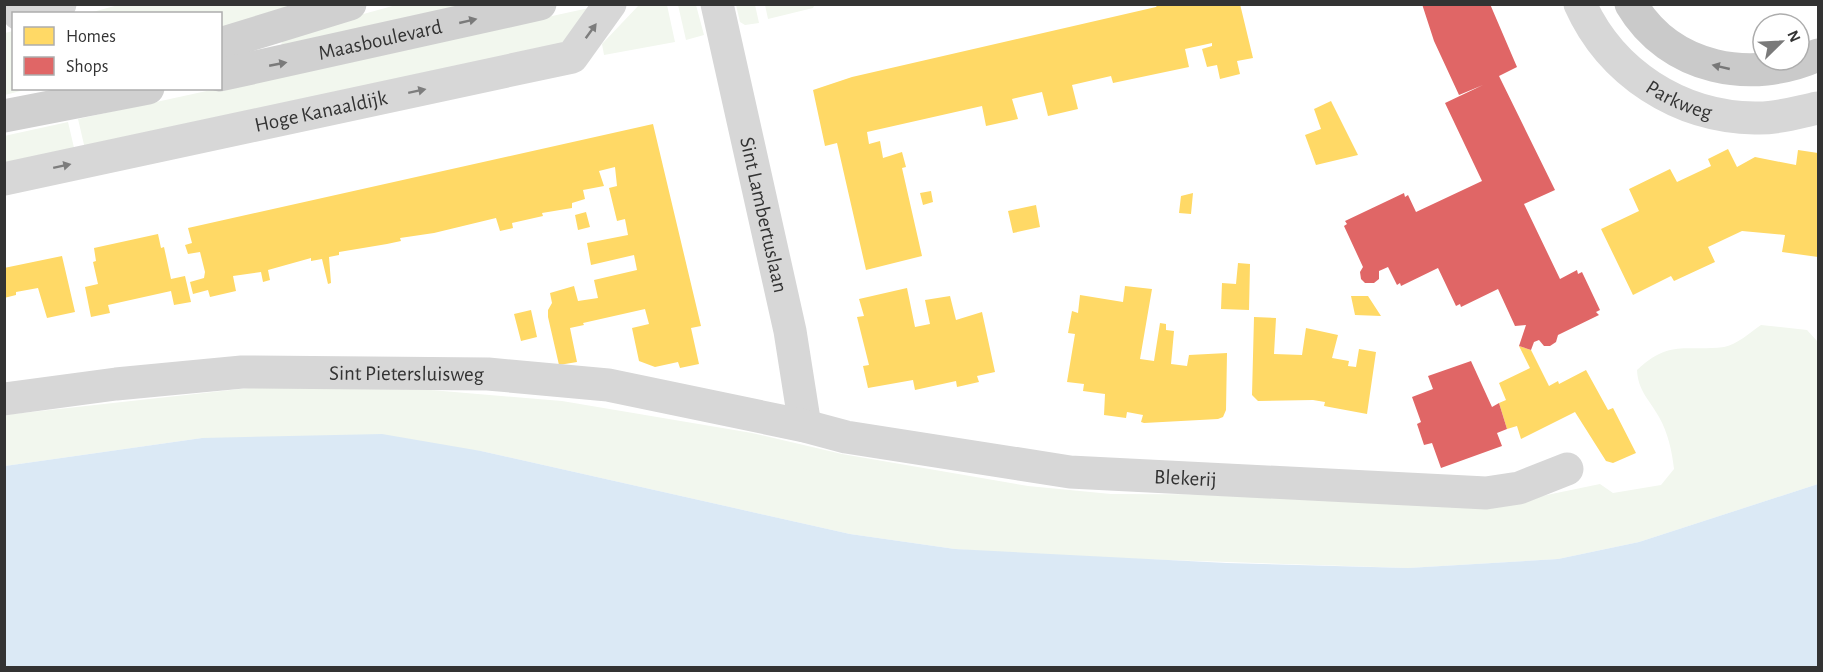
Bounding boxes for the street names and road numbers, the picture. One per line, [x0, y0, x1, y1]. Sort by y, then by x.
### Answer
street label: Maasboulevard [316, 16, 444, 63]
street label: Parkweg [1642, 76, 1715, 123]
street label: Hoge Kanaaldijk [253, 86, 389, 135]
street label: Sint Lambertuslaan [737, 135, 792, 295]
street label: Sint Pietersluisweg [329, 362, 485, 384]
street label: Blekerij [1154, 466, 1217, 490]

